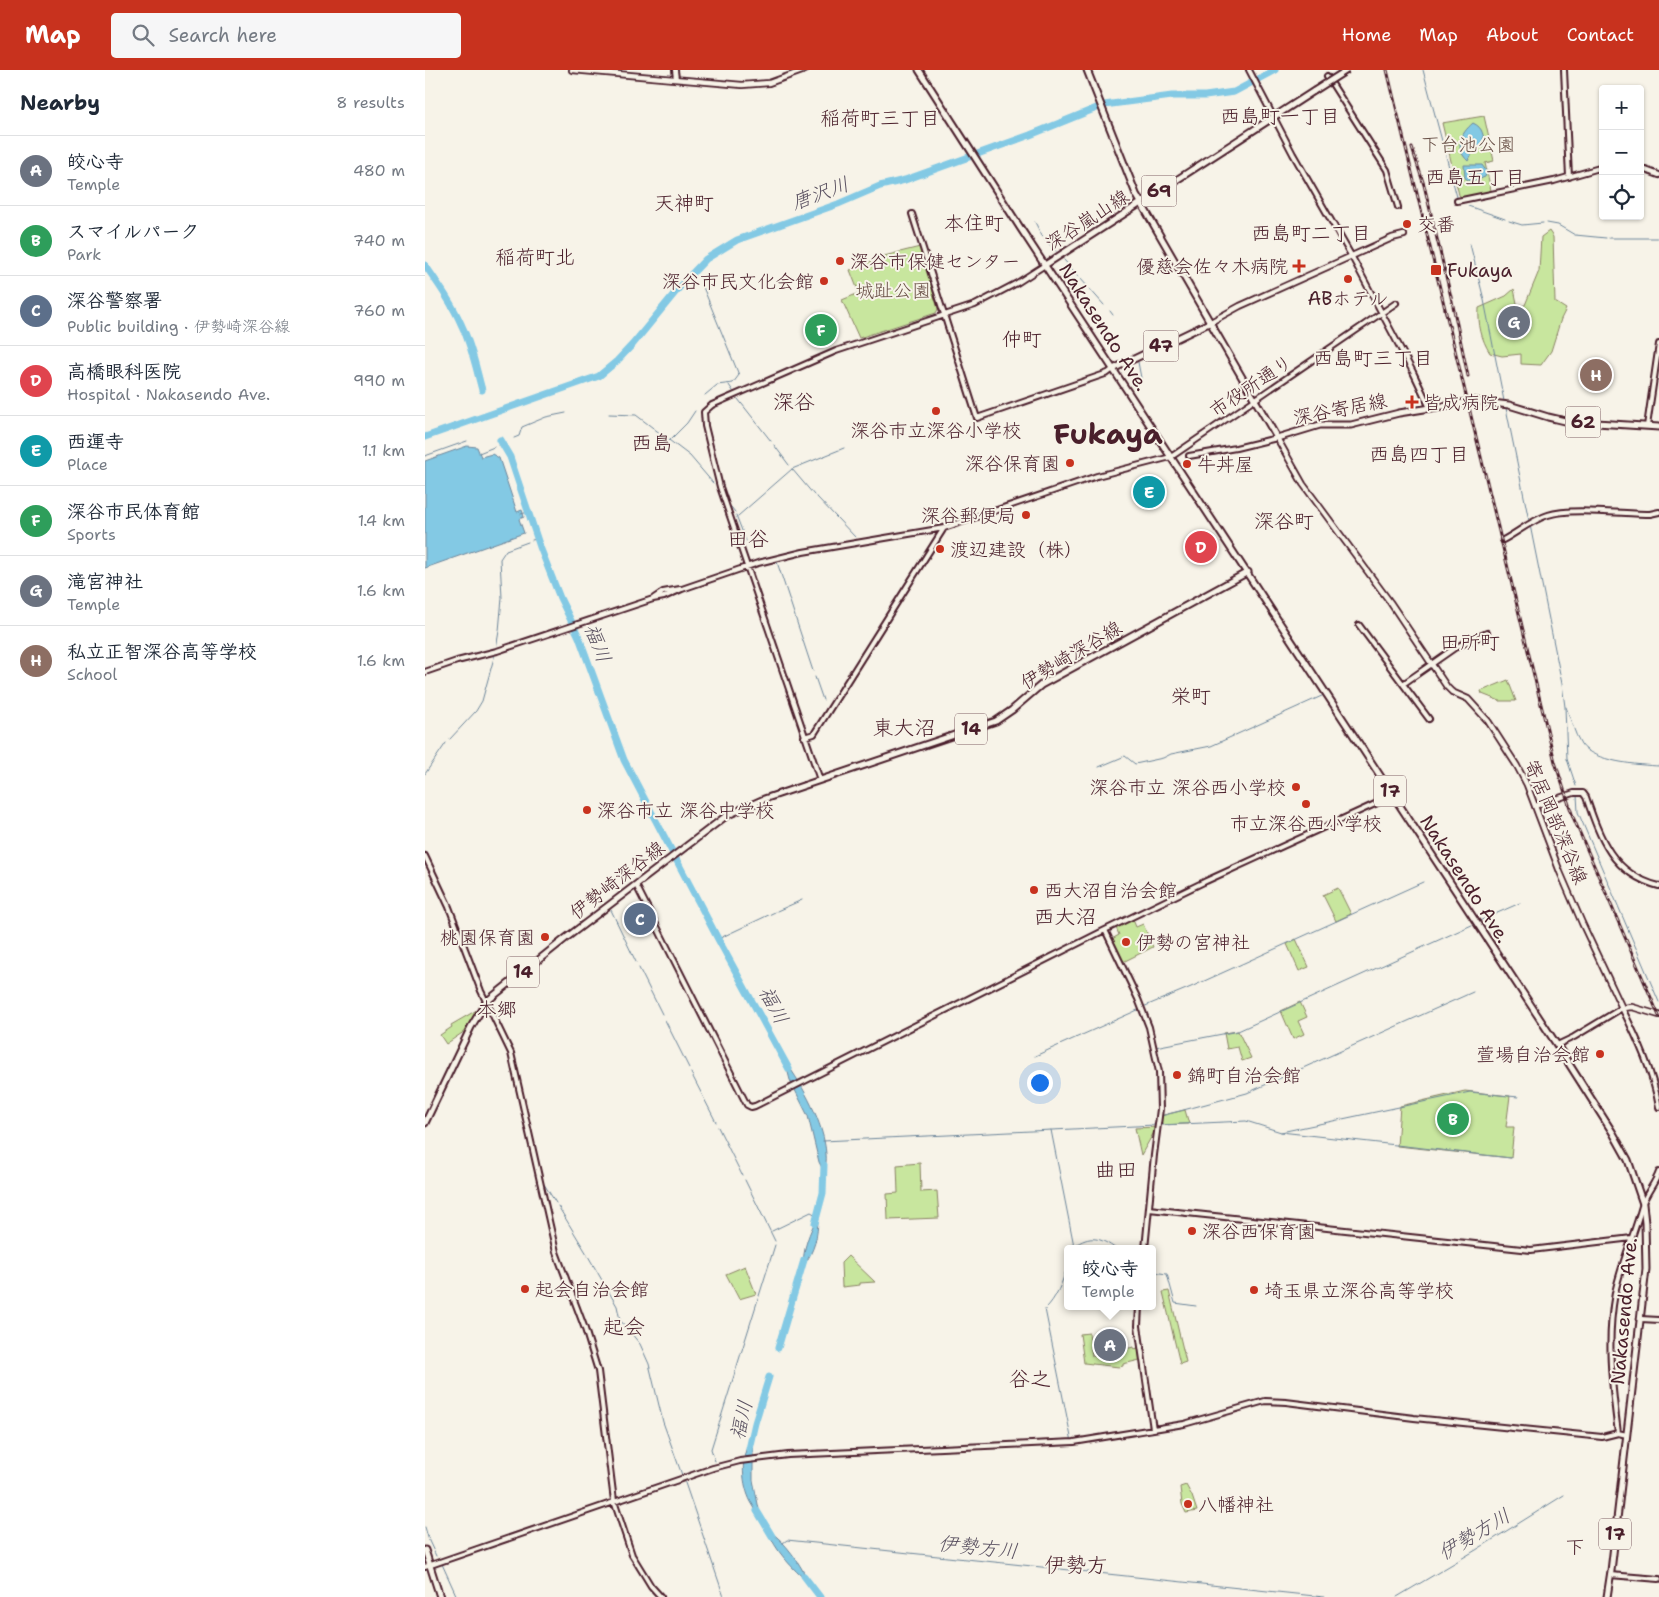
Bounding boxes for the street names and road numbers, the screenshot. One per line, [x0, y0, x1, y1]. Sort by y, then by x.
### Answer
road number: 69 [1141, 175, 1177, 206]
street label: 深谷嵐山線 [1040, 184, 1134, 256]
street label: Nakasendo Ave. [1053, 258, 1155, 396]
road number: 47 [1143, 330, 1179, 362]
street label: 市役所通り [1205, 349, 1297, 423]
street label: 深谷寄居線 [1291, 388, 1389, 430]
road number: 62 [1565, 407, 1601, 438]
street label: 伊勢崎深谷線 [1016, 615, 1126, 695]
road number: 14 [955, 714, 987, 744]
street label: 寄居岡部深谷線 [1519, 756, 1593, 888]
road number: 17 [1374, 776, 1406, 806]
street label: Nakasendo Ave. [1414, 810, 1516, 948]
street label: 伊勢崎深谷線 [564, 835, 670, 925]
road number: 14 [507, 956, 539, 988]
street label: Nakasendo Ave. [1605, 1236, 1643, 1386]
road number: 17 [1599, 1518, 1631, 1550]

